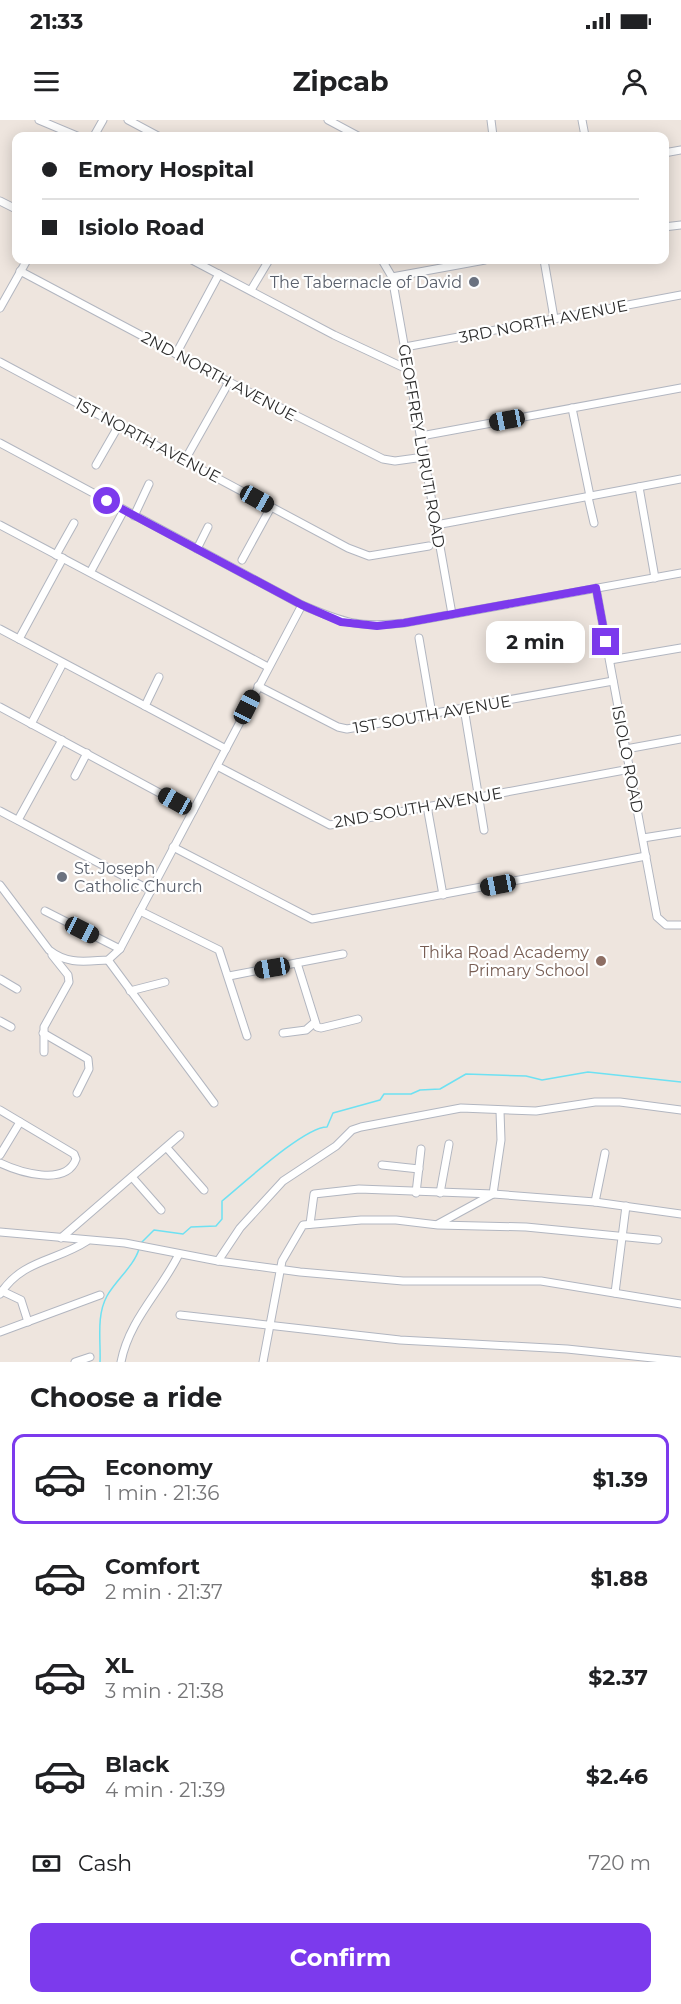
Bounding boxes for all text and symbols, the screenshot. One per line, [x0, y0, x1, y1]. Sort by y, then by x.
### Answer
text: 21:33 [30, 8, 83, 35]
icon: menu [30, 65, 63, 98]
text: Zipcab [292, 65, 389, 98]
icon: person [618, 65, 651, 98]
text: Emory Hospital [78, 156, 254, 183]
text: Isiolo Road [78, 214, 204, 241]
place label: The Tabernacle of David [270, 273, 462, 292]
marker: The Tabernacle of David [467, 275, 481, 289]
street label: 3RD NORTH AVENUE [457, 296, 629, 347]
street label: 2ND NORTH AVENUE [138, 328, 299, 425]
street label: GEOFFREY LURUTI ROAD [394, 343, 449, 550]
street label: 1ST NORTH AVENUE [72, 394, 224, 487]
car [488, 408, 526, 432]
car [237, 482, 277, 516]
route start [93, 487, 120, 514]
callout: 2 min [486, 621, 585, 663]
route end [592, 628, 619, 655]
text: 2 min [506, 630, 565, 654]
car [231, 687, 263, 727]
street label: 1ST SOUTH AVENUE [352, 691, 512, 738]
street label: ISIOLO ROAD [608, 704, 647, 815]
street label: 2ND SOUTH AVENUE [332, 783, 504, 832]
car [155, 784, 195, 818]
place label: St. Joseph Catholic Church [74, 859, 203, 896]
marker: St. Joseph Catholic Church [55, 870, 69, 884]
car [479, 873, 517, 897]
car [62, 914, 102, 946]
place label: Thika Road Academy Primary School [420, 943, 589, 980]
marker: Thika Road Academy Primary School [594, 954, 608, 968]
car [253, 956, 291, 980]
text: Choose a ride [30, 1381, 222, 1414]
icon: car [33, 1452, 87, 1506]
text: Economy [105, 1454, 213, 1481]
text: $1.39 [593, 1466, 648, 1493]
text: 1 min · 21:36 [105, 1481, 219, 1505]
icon: car [33, 1551, 87, 1605]
text: Comfort [105, 1553, 200, 1580]
text: $1.88 [591, 1565, 648, 1592]
text: 2 min · 21:37 [105, 1580, 223, 1604]
icon: car [33, 1650, 87, 1704]
text: XL [105, 1652, 134, 1679]
text: $2.37 [588, 1664, 648, 1691]
text: 3 min · 21:38 [105, 1679, 224, 1703]
icon: car [33, 1749, 87, 1803]
text: Black [105, 1751, 169, 1778]
text: $2.46 [586, 1763, 648, 1790]
text: 4 min · 21:39 [105, 1778, 225, 1802]
icon: cash [30, 1847, 63, 1880]
text: Cash [78, 1850, 132, 1877]
text: 720 m [588, 1851, 651, 1875]
button: Confirm [30, 1923, 651, 1992]

